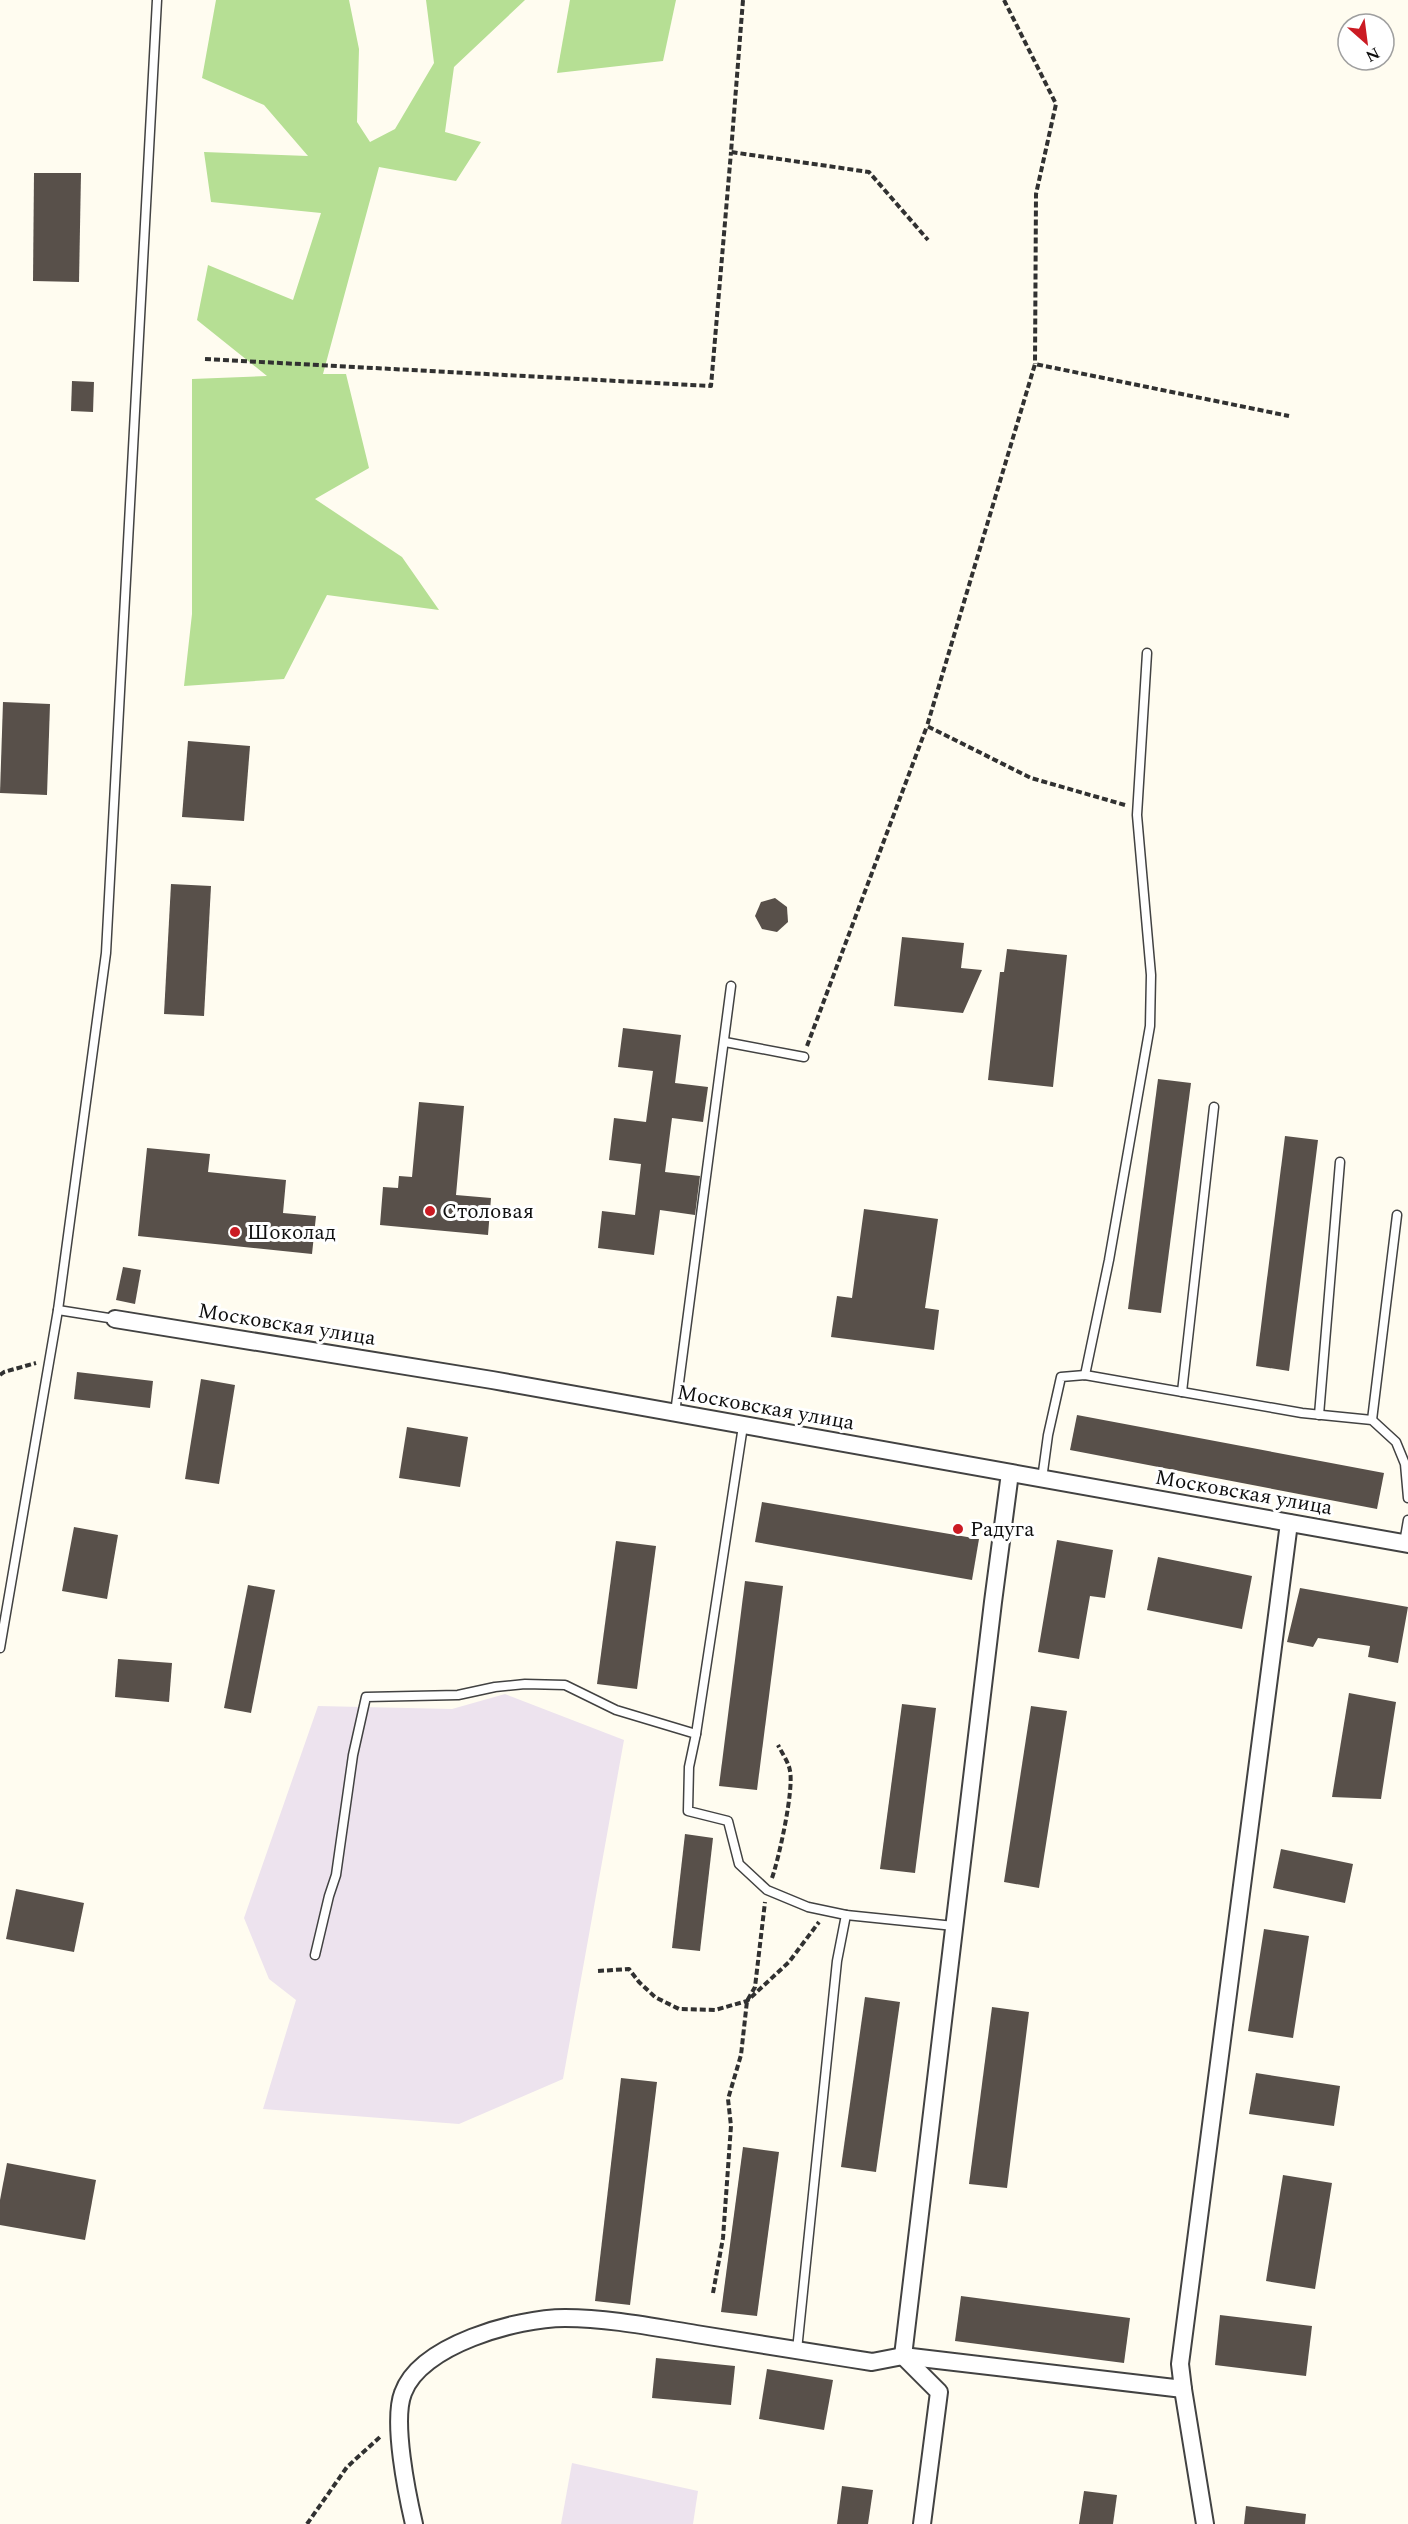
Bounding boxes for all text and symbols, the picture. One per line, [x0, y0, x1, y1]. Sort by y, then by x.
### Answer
north arrow [1336, 12, 1396, 72]
text: N [1361, 41, 1384, 68]
place label: Столовая [442, 1196, 534, 1228]
marker: Столовая [423, 1204, 437, 1218]
place label: Шоколад [247, 1217, 336, 1249]
marker: Шоколад [228, 1225, 242, 1239]
street label: Московская улица [196, 1295, 379, 1355]
street label: Московская улица [675, 1377, 858, 1439]
street label: Московская улица [1153, 1462, 1336, 1524]
place label: Радуга [970, 1514, 1035, 1546]
marker: Радуга [951, 1522, 965, 1536]

